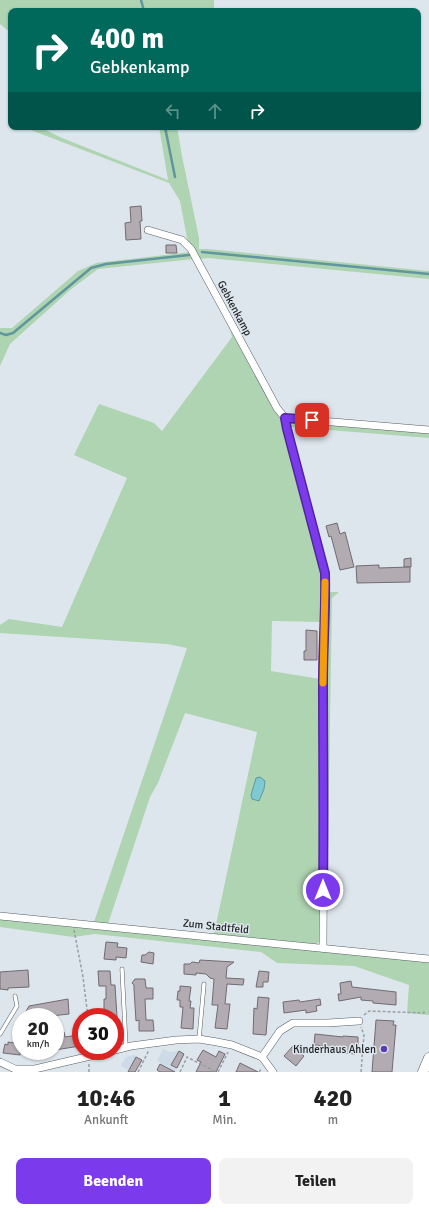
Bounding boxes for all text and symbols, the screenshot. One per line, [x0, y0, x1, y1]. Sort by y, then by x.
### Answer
text: 400 m [90, 22, 164, 56]
icon: right [24, 24, 76, 76]
text: Gebkenkamp [90, 56, 190, 78]
icon: left [162, 100, 184, 122]
icon: ahead [204, 100, 226, 122]
icon: right [246, 100, 268, 122]
street label: Gebkenkamp [215, 278, 255, 338]
pin [295, 403, 329, 437]
icon: arrive [301, 409, 323, 431]
position arrow [302, 869, 344, 911]
street label: Zum Stadtfeld [182, 917, 250, 936]
speed limit sign: 30 [72, 1008, 124, 1060]
text: 20 [27, 1016, 49, 1041]
text: km/h [27, 1038, 49, 1050]
place label: Kinderhaus Ahlen [293, 1043, 376, 1056]
marker: Kinderhaus Ahlen [379, 1044, 389, 1054]
text: 10:46 [77, 1083, 136, 1113]
text: 1 [218, 1083, 231, 1113]
text: 420 [313, 1083, 352, 1113]
text: Ankunft [84, 1112, 128, 1128]
text: Min. [212, 1112, 237, 1128]
text: m [328, 1112, 338, 1128]
button: Beenden [16, 1158, 211, 1204]
button: Teilen [219, 1158, 413, 1204]

